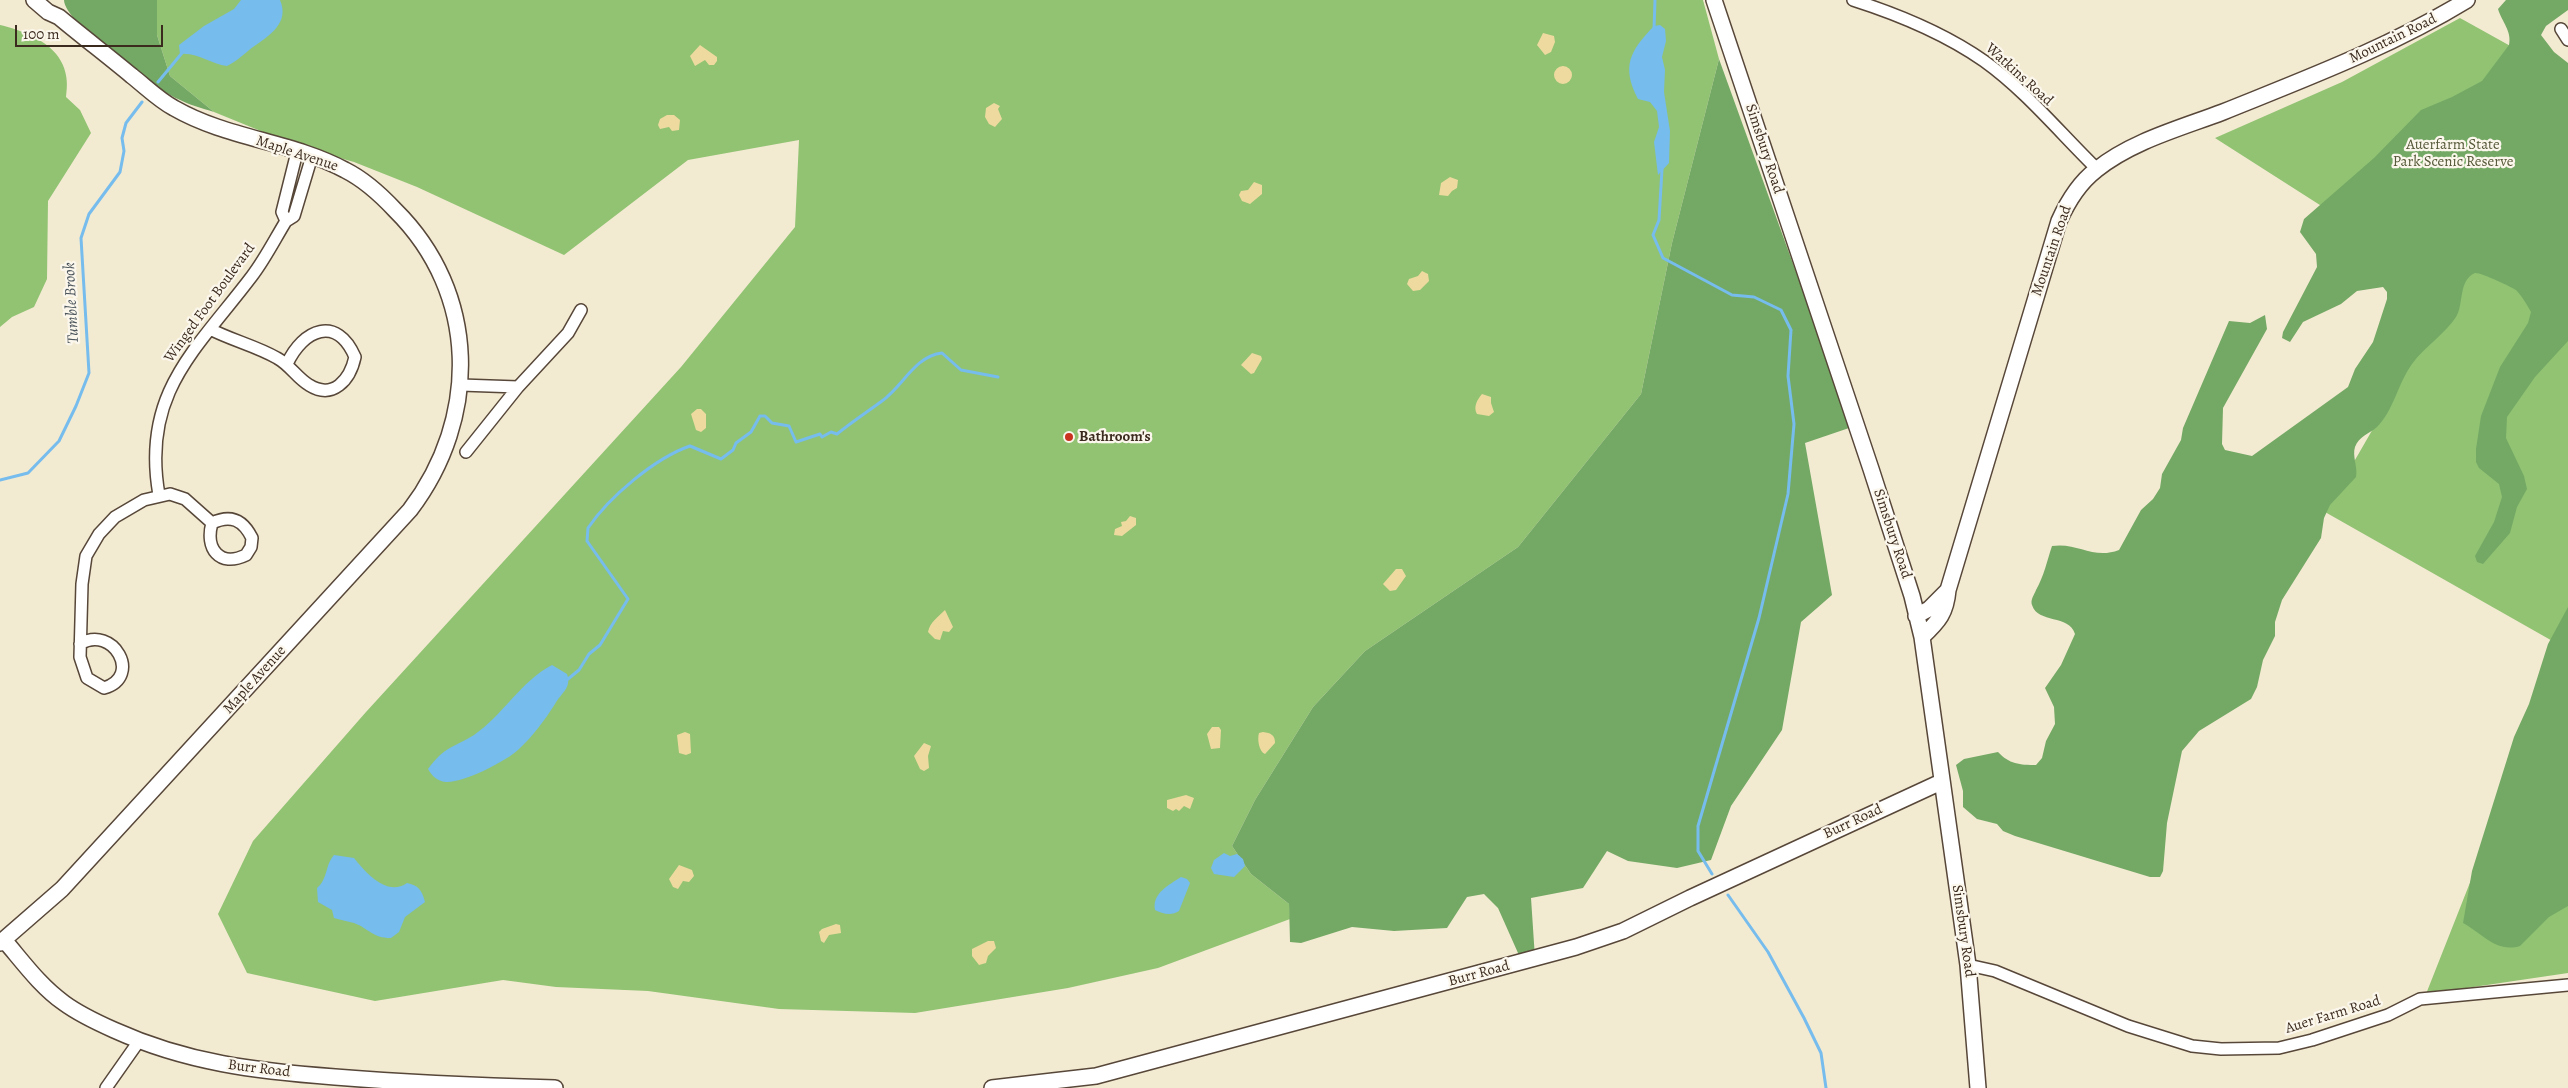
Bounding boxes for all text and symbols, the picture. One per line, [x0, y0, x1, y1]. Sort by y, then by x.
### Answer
street label: Mountain Road [2346, 10, 2440, 68]
scale bar [18, 15, 165, 47]
text: 100 m [23, 24, 60, 44]
street label: Watkins Road [1981, 40, 2057, 110]
street label: Simsbury Road [1741, 102, 1787, 196]
street label: Maple Avenue [254, 132, 340, 176]
park label: Auerfarm State Park Scenic Reserve [2393, 136, 2513, 171]
street label: Mountain Road [2028, 203, 2076, 299]
street label: Winged Foot Boulevard [161, 240, 259, 366]
water label: Tumble Brook [60, 262, 84, 344]
place label: Bathroom's [1079, 428, 1151, 446]
marker: Bathroom's [1063, 431, 1075, 443]
street label: Simsbury Road [1869, 487, 1915, 581]
street label: Maple Avenue [220, 642, 290, 718]
street label: Burr Road [1821, 801, 1885, 843]
street label: Simsbury Road [1948, 884, 1978, 978]
street label: Burr Road [1446, 957, 1512, 991]
street label: Auer Farm Road [2283, 992, 2383, 1038]
street label: Burr Road [227, 1056, 291, 1082]

